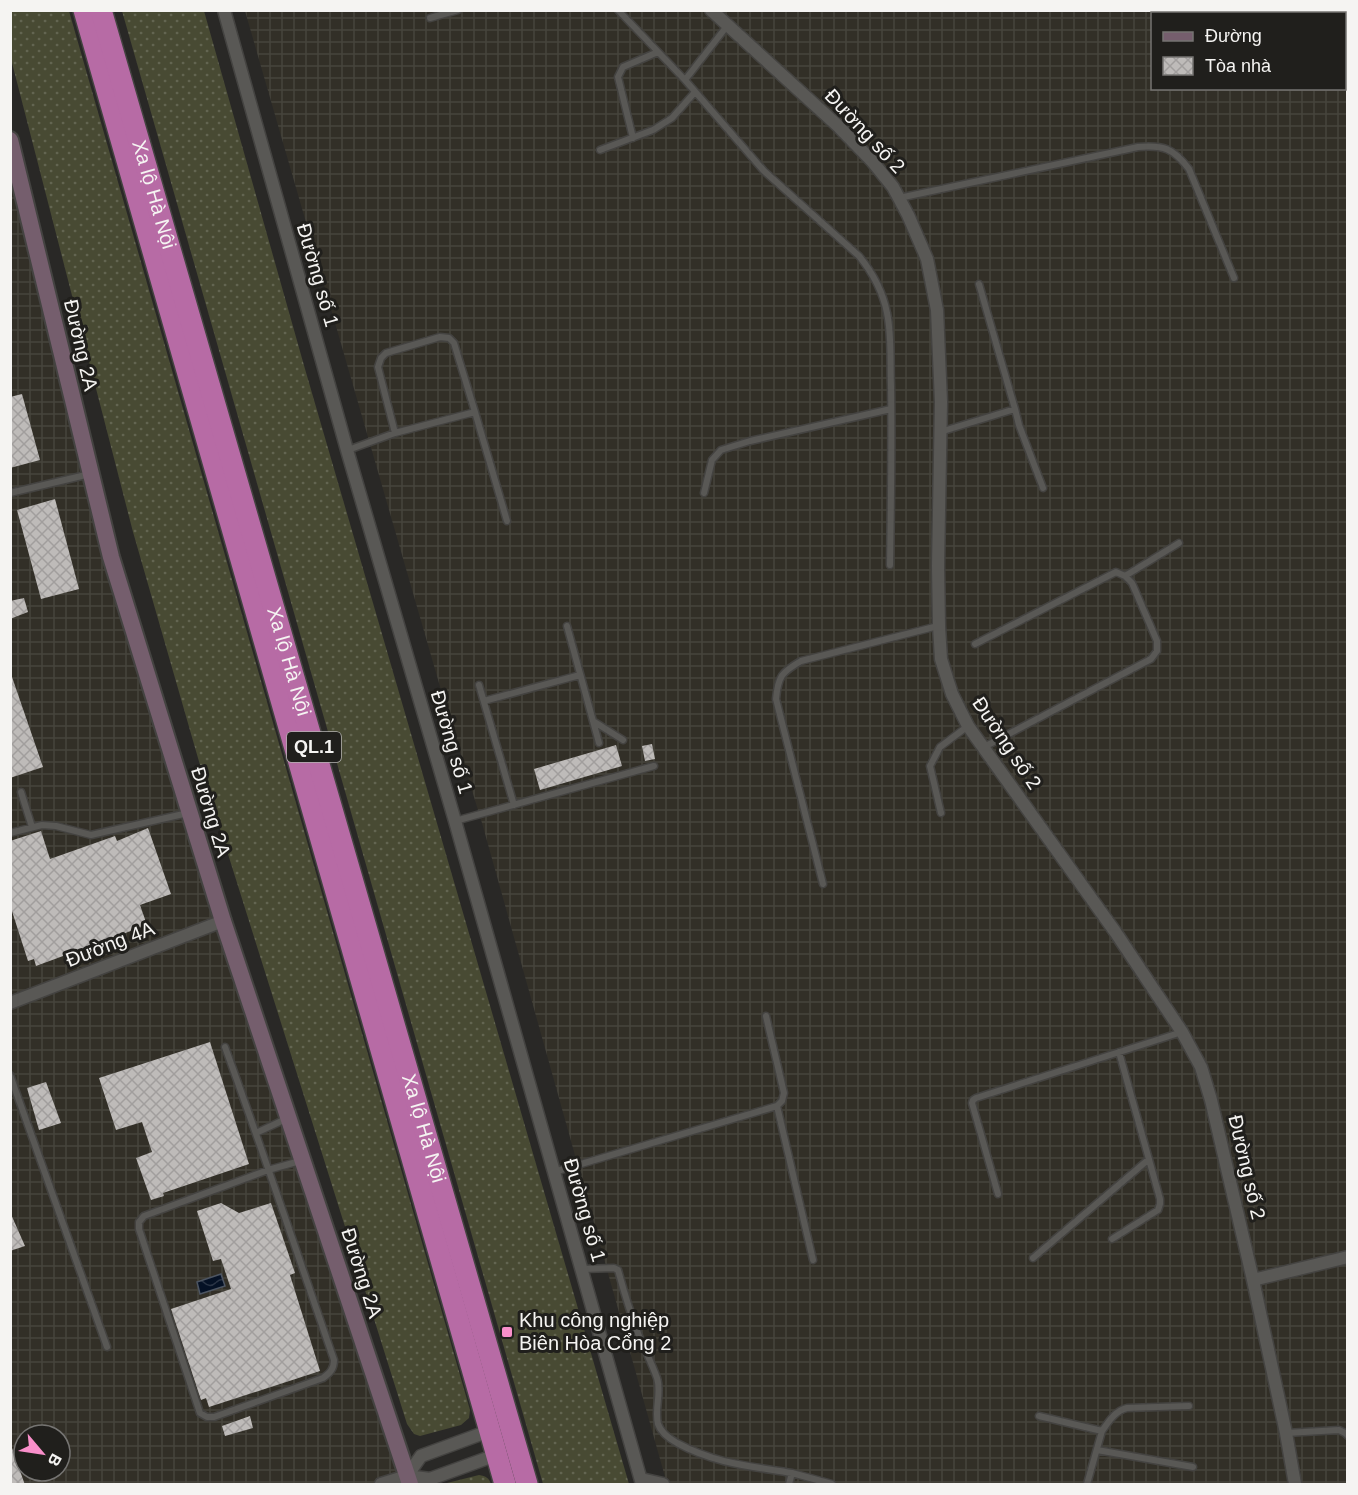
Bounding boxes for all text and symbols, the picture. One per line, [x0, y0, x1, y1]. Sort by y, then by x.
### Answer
legend [1151, 12, 1346, 90]
text: Đường [1205, 26, 1262, 46]
text: Tòa nhà [1205, 56, 1272, 76]
street label: Đường số 2 [821, 85, 909, 177]
street label: Xa lộ Hà Nội [128, 137, 180, 251]
street label: Đường số 1 [293, 221, 343, 329]
street label: Đường 2A [60, 297, 102, 394]
street label: Xa lộ Hà Nội [263, 604, 315, 718]
street label: Đường số 1 [427, 688, 477, 796]
street label: Đường số 2 [968, 693, 1046, 793]
road number: QL.1 [287, 732, 341, 762]
street label: Đường 2A [187, 764, 235, 860]
street label: Đường 4A [63, 917, 158, 971]
street label: Xa lộ Hà Nội [398, 1071, 450, 1185]
street label: Đường số 2 [1224, 1113, 1270, 1221]
street label: Đường số 1 [560, 1156, 610, 1264]
street label: Đường 2A [337, 1225, 387, 1321]
place label: Khu công nghiệp Biên Hòa Cổng 2 [519, 1309, 671, 1354]
marker: Khu công nghiệp Biên Hòa Cổng 2 [500, 1325, 514, 1339]
north arrow [12, 1423, 72, 1483]
text: B [44, 1451, 65, 1469]

